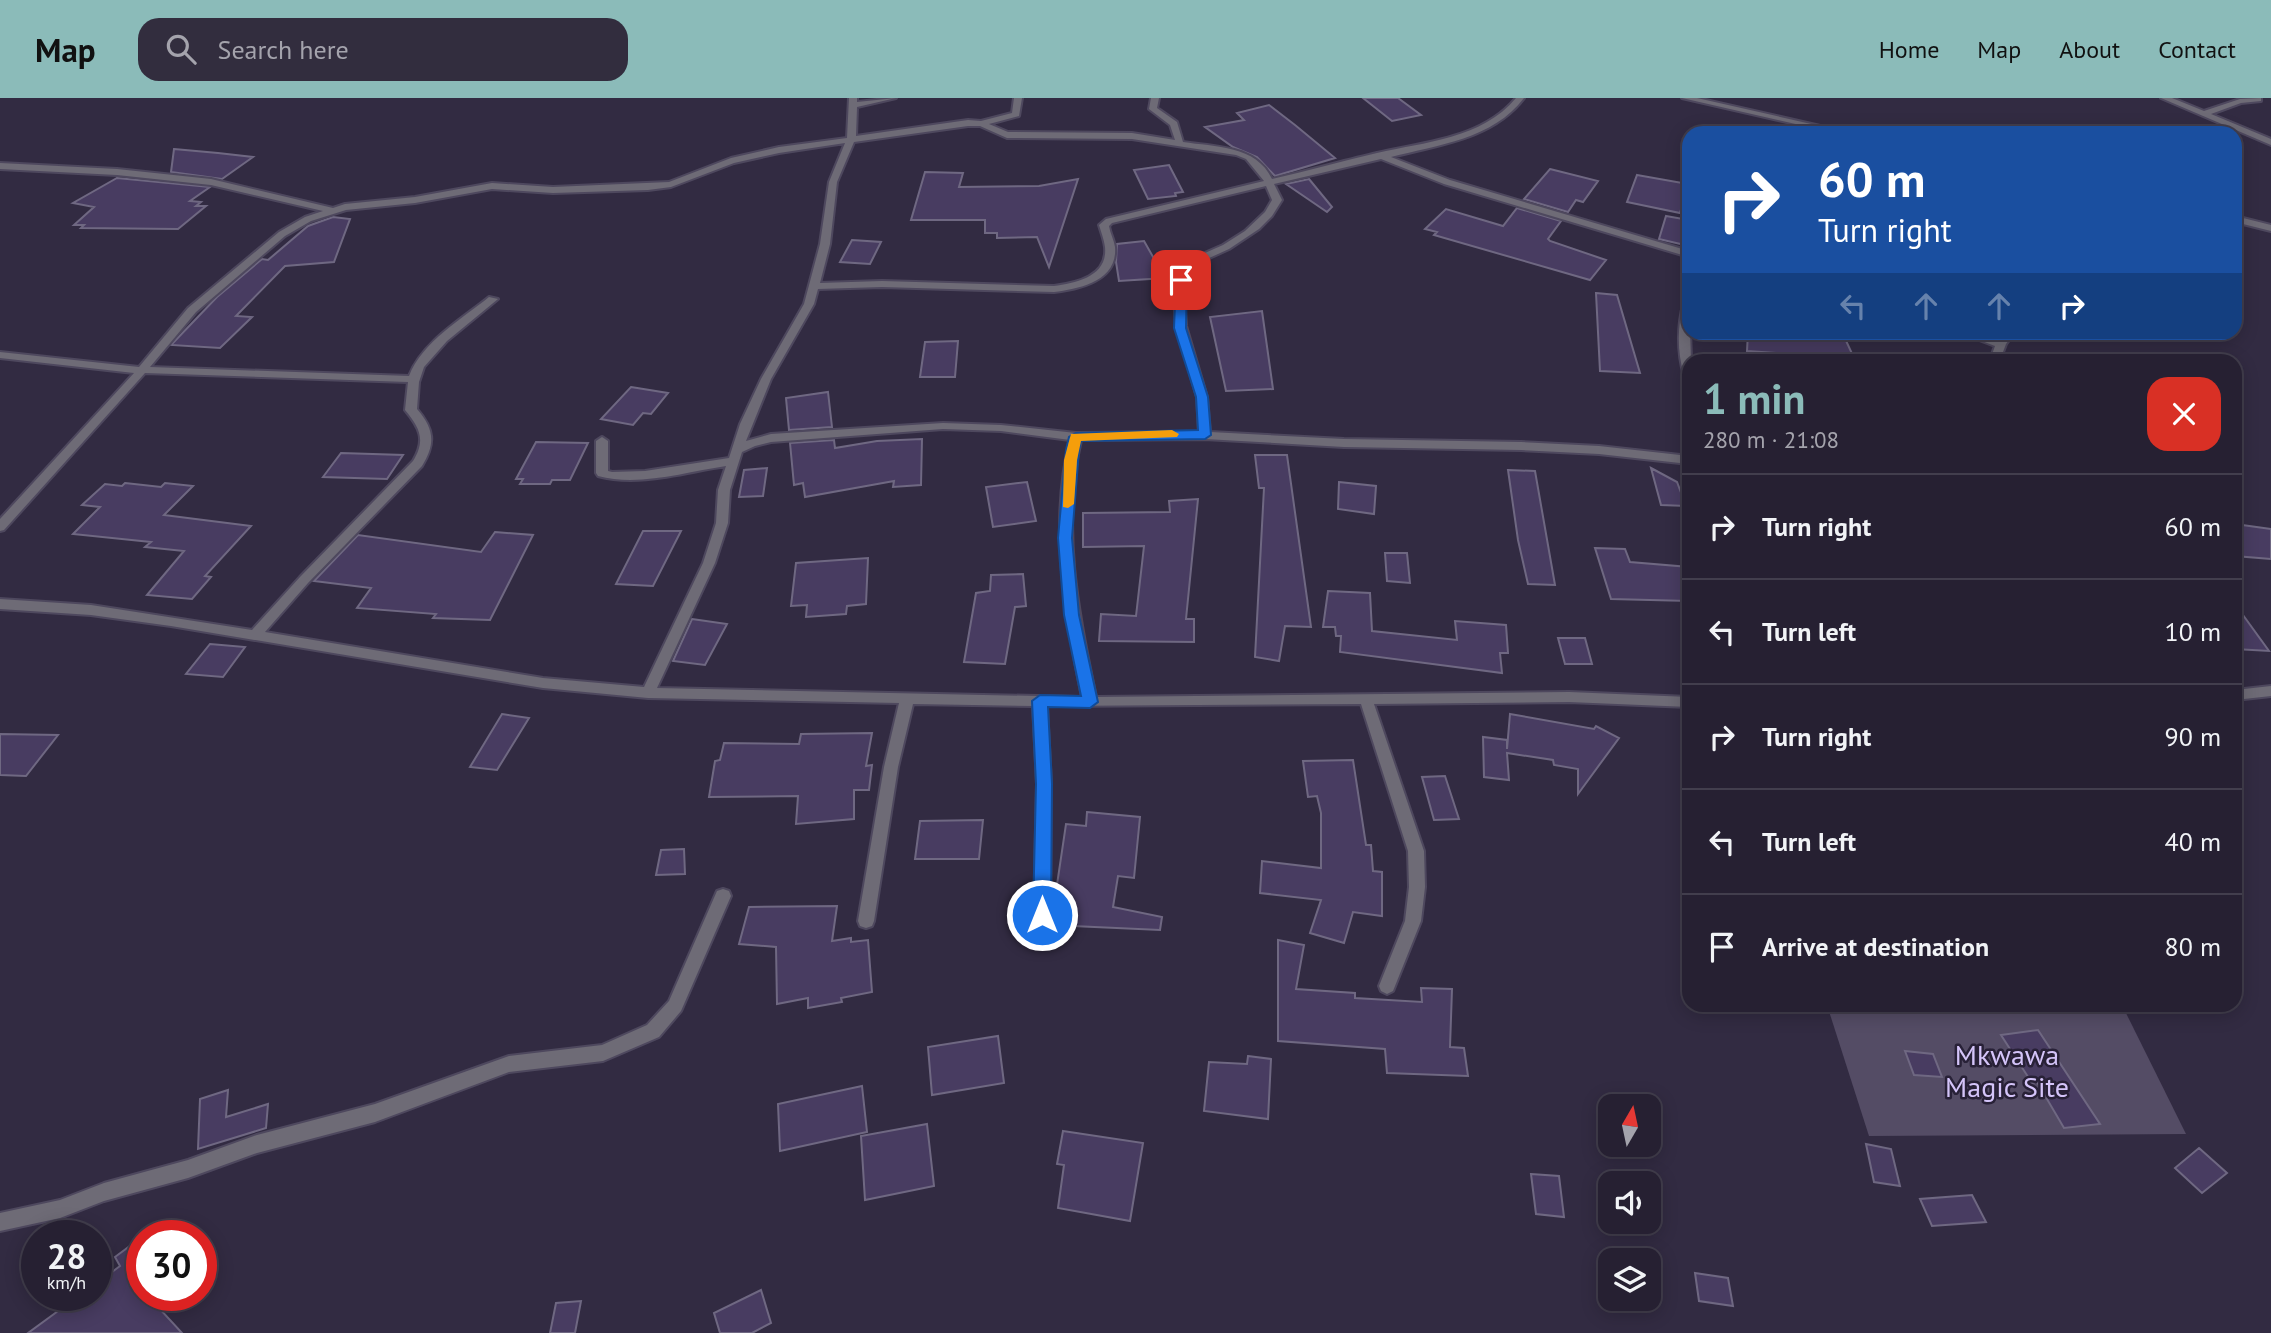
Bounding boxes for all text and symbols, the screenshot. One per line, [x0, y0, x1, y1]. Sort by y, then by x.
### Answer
search box [138, 18, 628, 81]
text: Map [35, 28, 96, 71]
icon: search [162, 30, 200, 68]
text: Search here [218, 33, 349, 66]
text: Home [1879, 34, 1939, 65]
text: Map [1977, 34, 2021, 65]
text: About [2059, 34, 2120, 65]
text: Contact [2158, 34, 2236, 65]
text: 60 m [1818, 147, 1925, 211]
icon: right [1703, 154, 1794, 245]
text: Turn right [1818, 209, 1952, 251]
pin [1151, 250, 1211, 310]
icon: arrive [1162, 261, 1200, 299]
icon: left [1834, 287, 1872, 325]
icon: ahead [1907, 287, 1945, 325]
icon: ahead [1980, 287, 2018, 325]
icon: right [2053, 287, 2091, 325]
text: 1 min [1703, 371, 1805, 426]
button: close [2147, 377, 2221, 451]
text: 280 m · 21:08 [1703, 425, 1839, 454]
icon: right [1703, 508, 1741, 546]
text: Turn right [1762, 510, 1871, 543]
text: 60 m [2165, 510, 2221, 543]
icon: left [1703, 613, 1741, 651]
text: Turn left [1762, 615, 1856, 648]
text: 10 m [2165, 615, 2221, 648]
icon: right [1703, 718, 1741, 756]
text: Turn right [1762, 720, 1871, 753]
text: 90 m [2165, 720, 2221, 753]
icon: left [1703, 823, 1741, 861]
text: Turn left [1762, 825, 1856, 858]
text: 40 m [2165, 825, 2221, 858]
position arrow [1005, 878, 1079, 952]
icon: arrive [1703, 928, 1741, 966]
text: Arrive at destination [1762, 930, 1989, 963]
text: 80 m [2165, 930, 2221, 963]
park label: Mkwawa Magic Site [1945, 1036, 2069, 1105]
north arrow [1598, 1094, 1661, 1157]
map controls [1598, 1094, 1661, 1311]
button: sound [1598, 1171, 1661, 1234]
speed limit sign: 30 [126, 1220, 217, 1311]
text: 28 [47, 1233, 86, 1279]
button: layers [1598, 1248, 1661, 1311]
text: km/h [47, 1271, 86, 1294]

